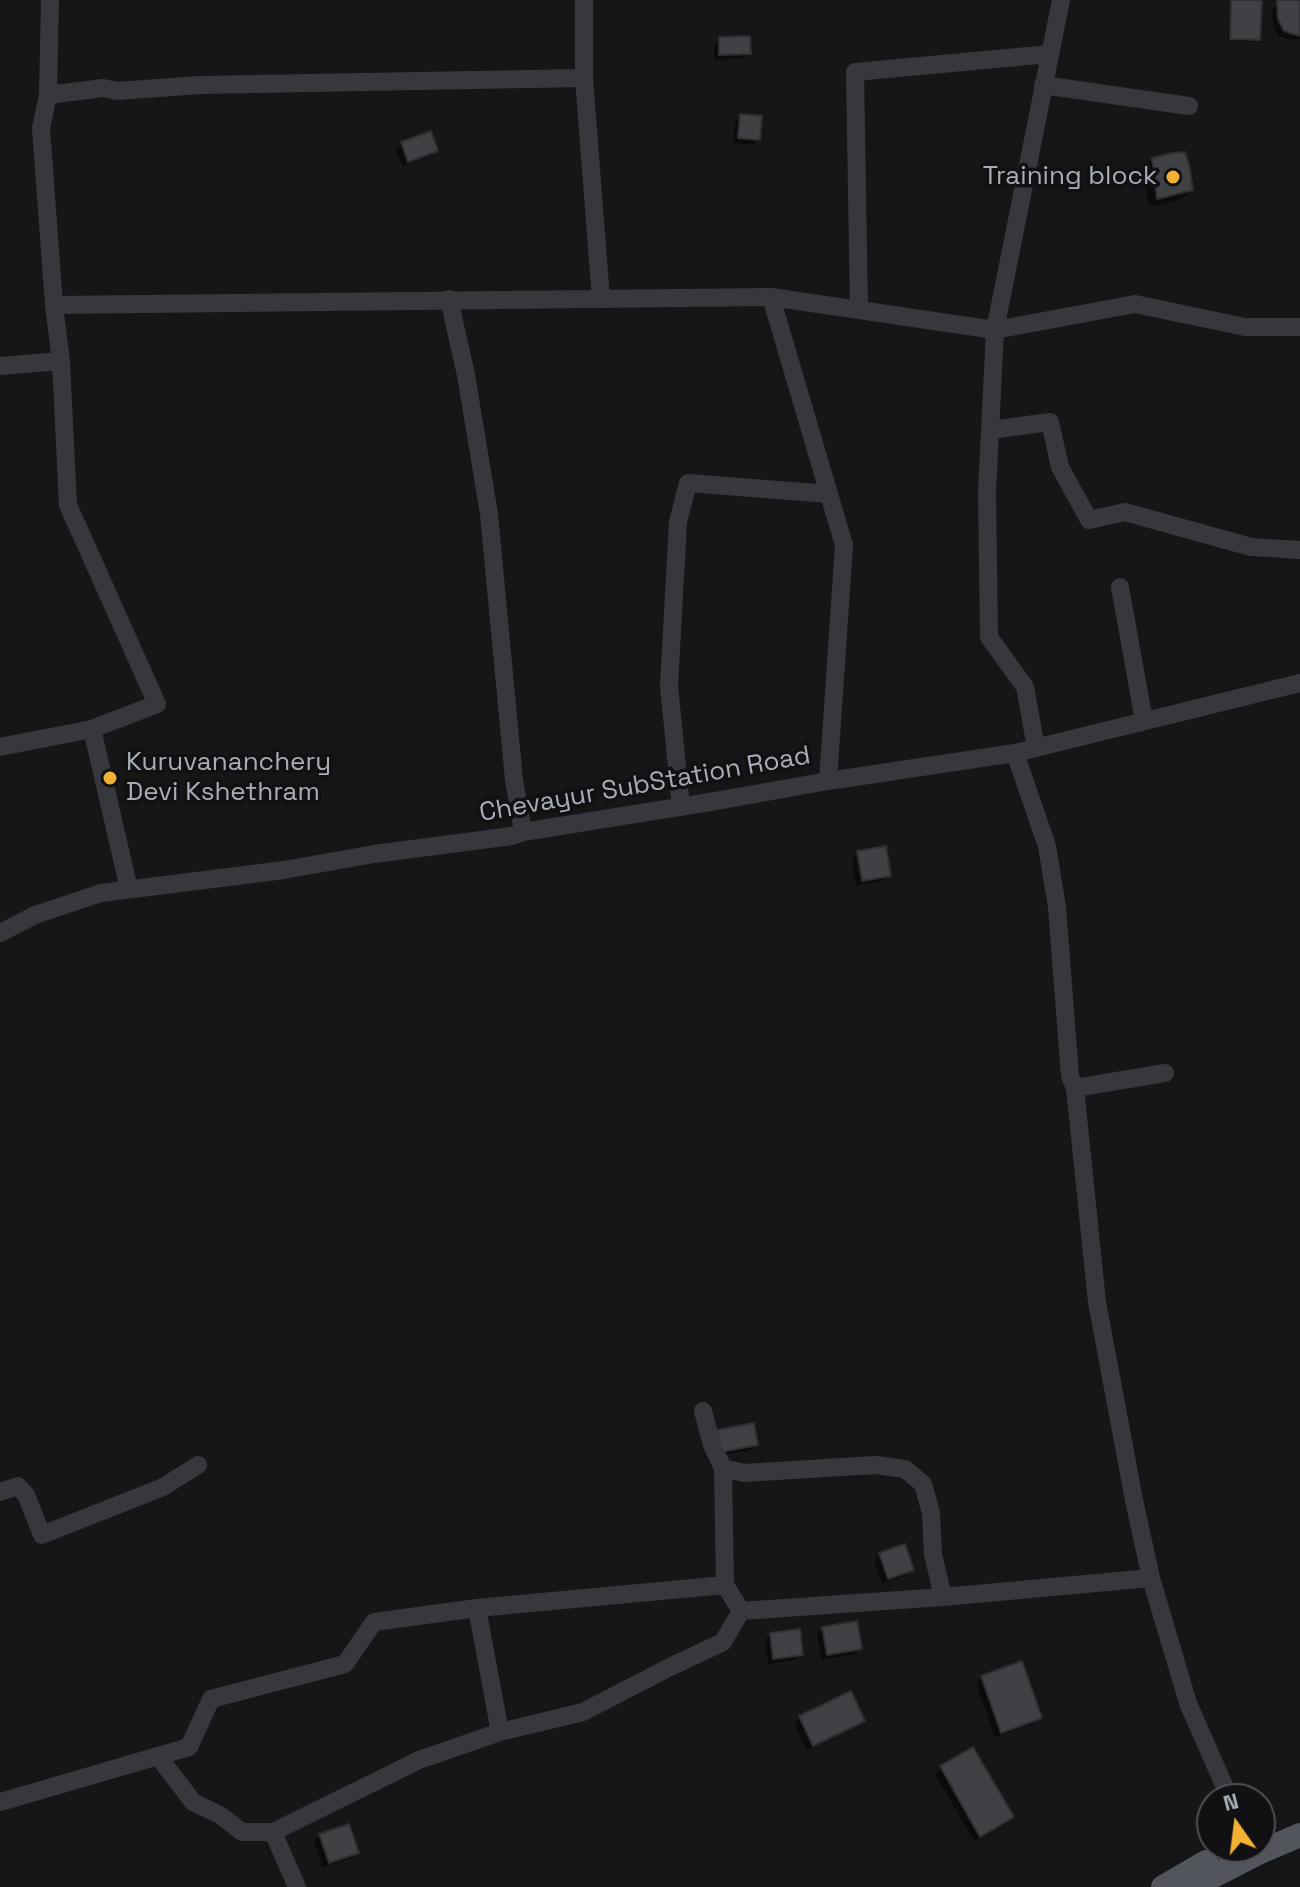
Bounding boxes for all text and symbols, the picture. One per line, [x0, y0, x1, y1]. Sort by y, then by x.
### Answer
place label: Training block [983, 161, 1157, 193]
marker: Training block [1164, 168, 1182, 186]
street label: Chevayur SubStation Road [477, 741, 813, 829]
place label: Kuruvananchery Devi Kshethram [126, 747, 331, 808]
marker: Kuruvananchery Devi Kshethram [101, 769, 119, 787]
north arrow [1196, 1783, 1276, 1863]
text: N [1220, 1786, 1241, 1817]

